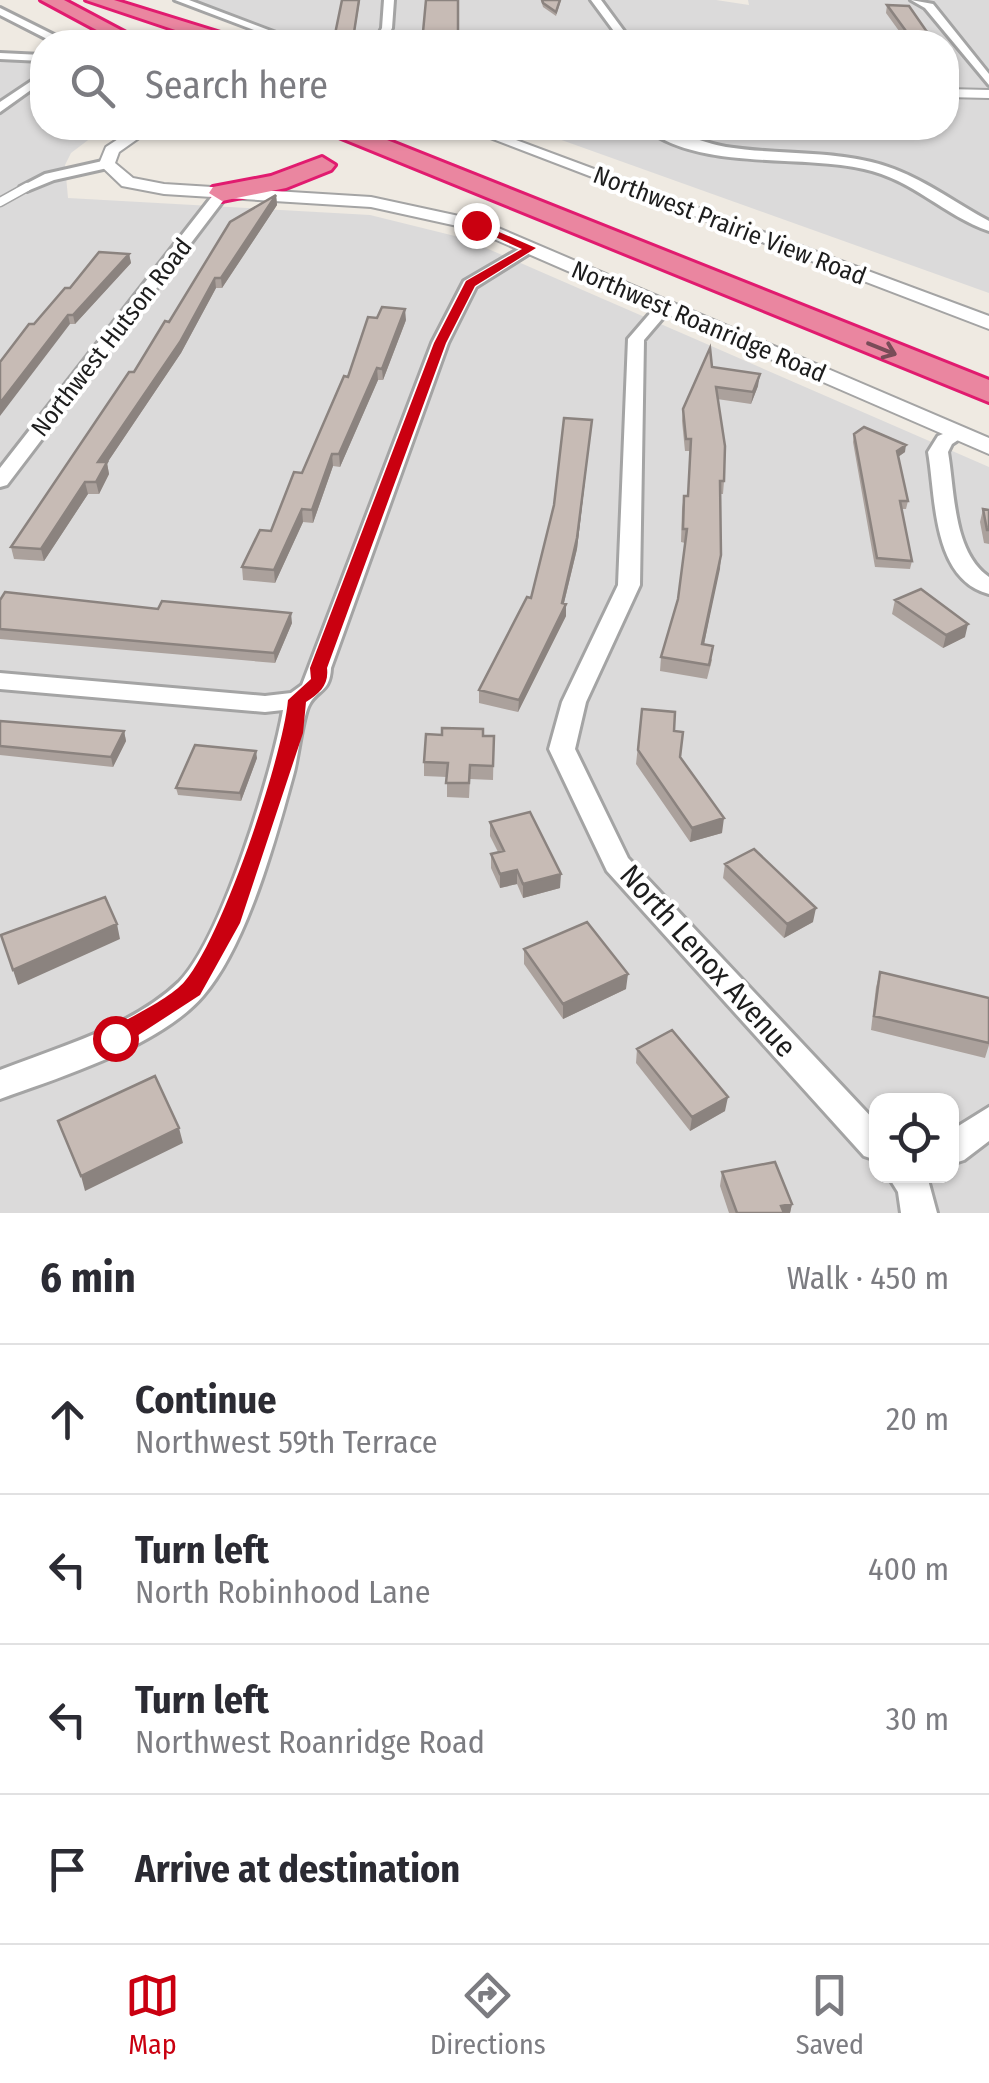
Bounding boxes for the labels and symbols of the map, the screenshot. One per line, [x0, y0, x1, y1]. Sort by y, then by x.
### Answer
street label: Northwest Prairie View Road [589, 160, 870, 292]
route end [454, 203, 500, 249]
street label: Northwest Hutson Road [25, 233, 198, 443]
street label: Northwest Roanridge Road [567, 255, 830, 389]
one-way arrow [866, 341, 896, 359]
street label: North Lenox Avenue [612, 857, 804, 1065]
route start [93, 1016, 139, 1062]

